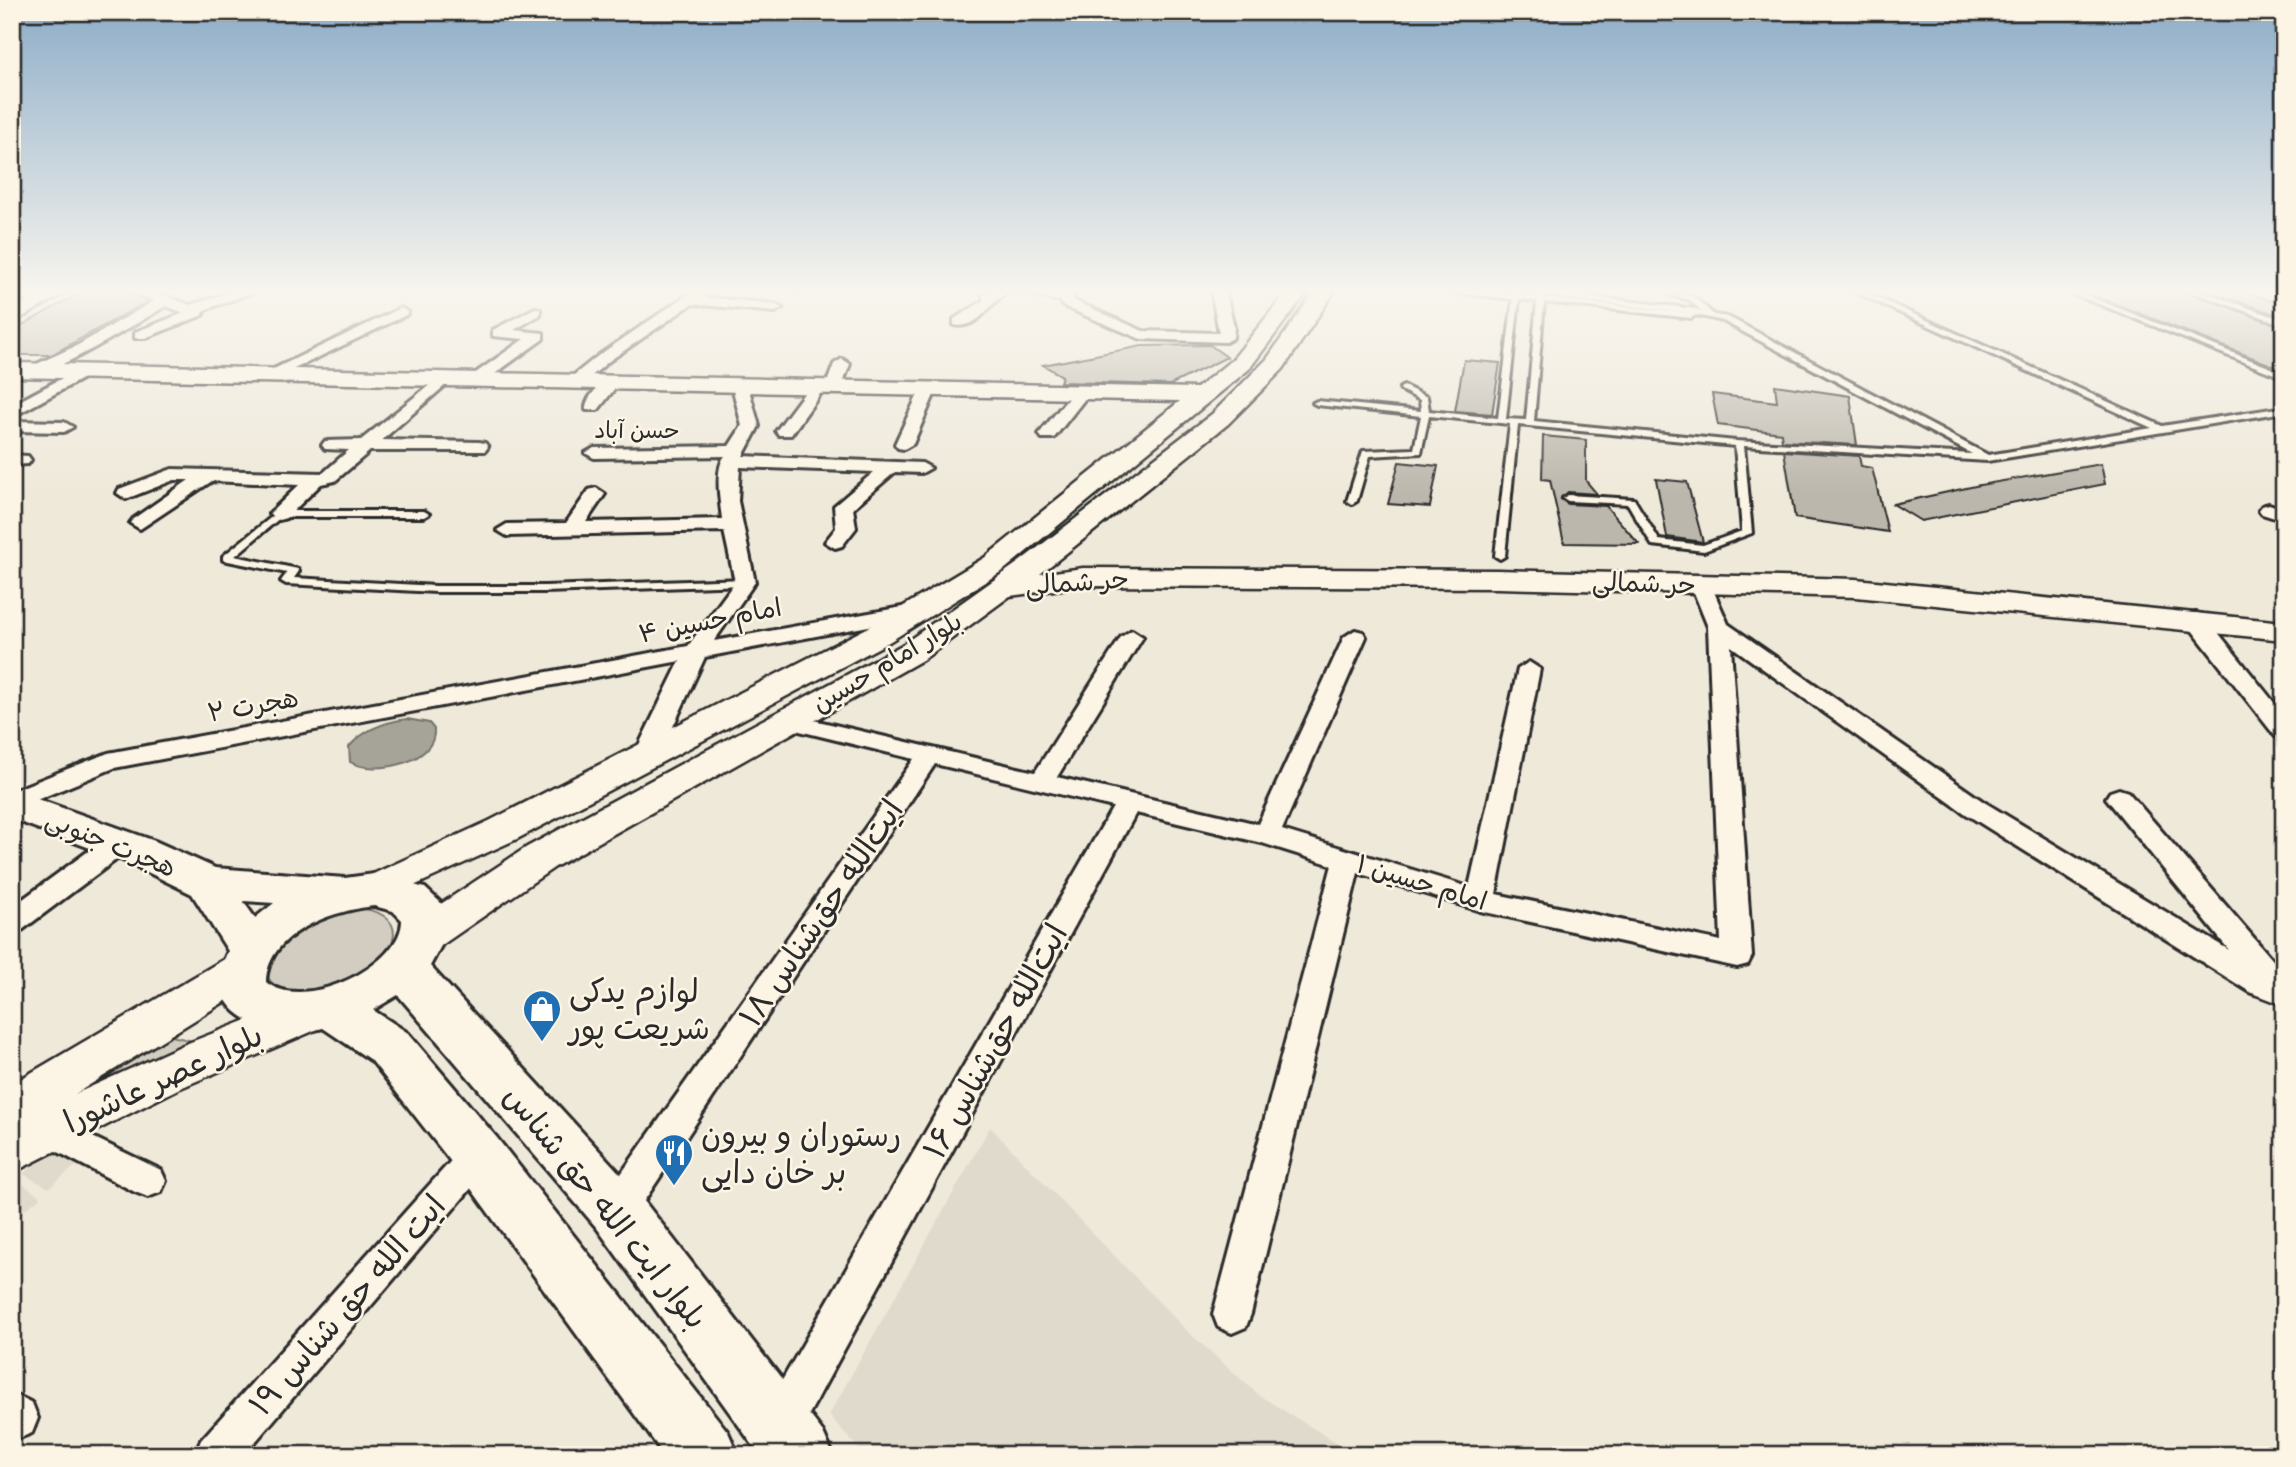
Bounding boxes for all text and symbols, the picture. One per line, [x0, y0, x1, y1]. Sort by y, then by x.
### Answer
district label: حسن آباد [594, 410, 680, 451]
street label: حر شمالی [1024, 555, 1130, 609]
street label: حر شمالی [1591, 558, 1697, 608]
street label: امام حسین ۴ [634, 584, 786, 656]
street label: بلوار امام حسین [803, 599, 971, 725]
street label: هجرت ۲ [204, 674, 302, 736]
street label: ایت‌الله حق‌شناس ۱۸ [724, 787, 919, 1039]
street label: هجرت جنوبی [39, 796, 183, 890]
street label: امام حسین ۱ [1351, 840, 1493, 924]
street label: ایت‌الله حق‌شناس ۱۶ [907, 913, 1084, 1170]
place label: لوازم یدکی شریعت پور [566, 963, 710, 1057]
shop icon: لوازم یدکی شریعت پور [521, 988, 563, 1043]
street label: بلوار عصر عاشورا [54, 1007, 273, 1150]
street label: بلوار ایت الله حق شناس [488, 1072, 723, 1343]
place label: رستوران و بیرون بر خان دایی [701, 1107, 901, 1201]
restaurant icon: رستوران و بیرون بر خان دایی [653, 1132, 695, 1187]
street label: ایت الله حق شناس ۱۹ [234, 1181, 461, 1430]

